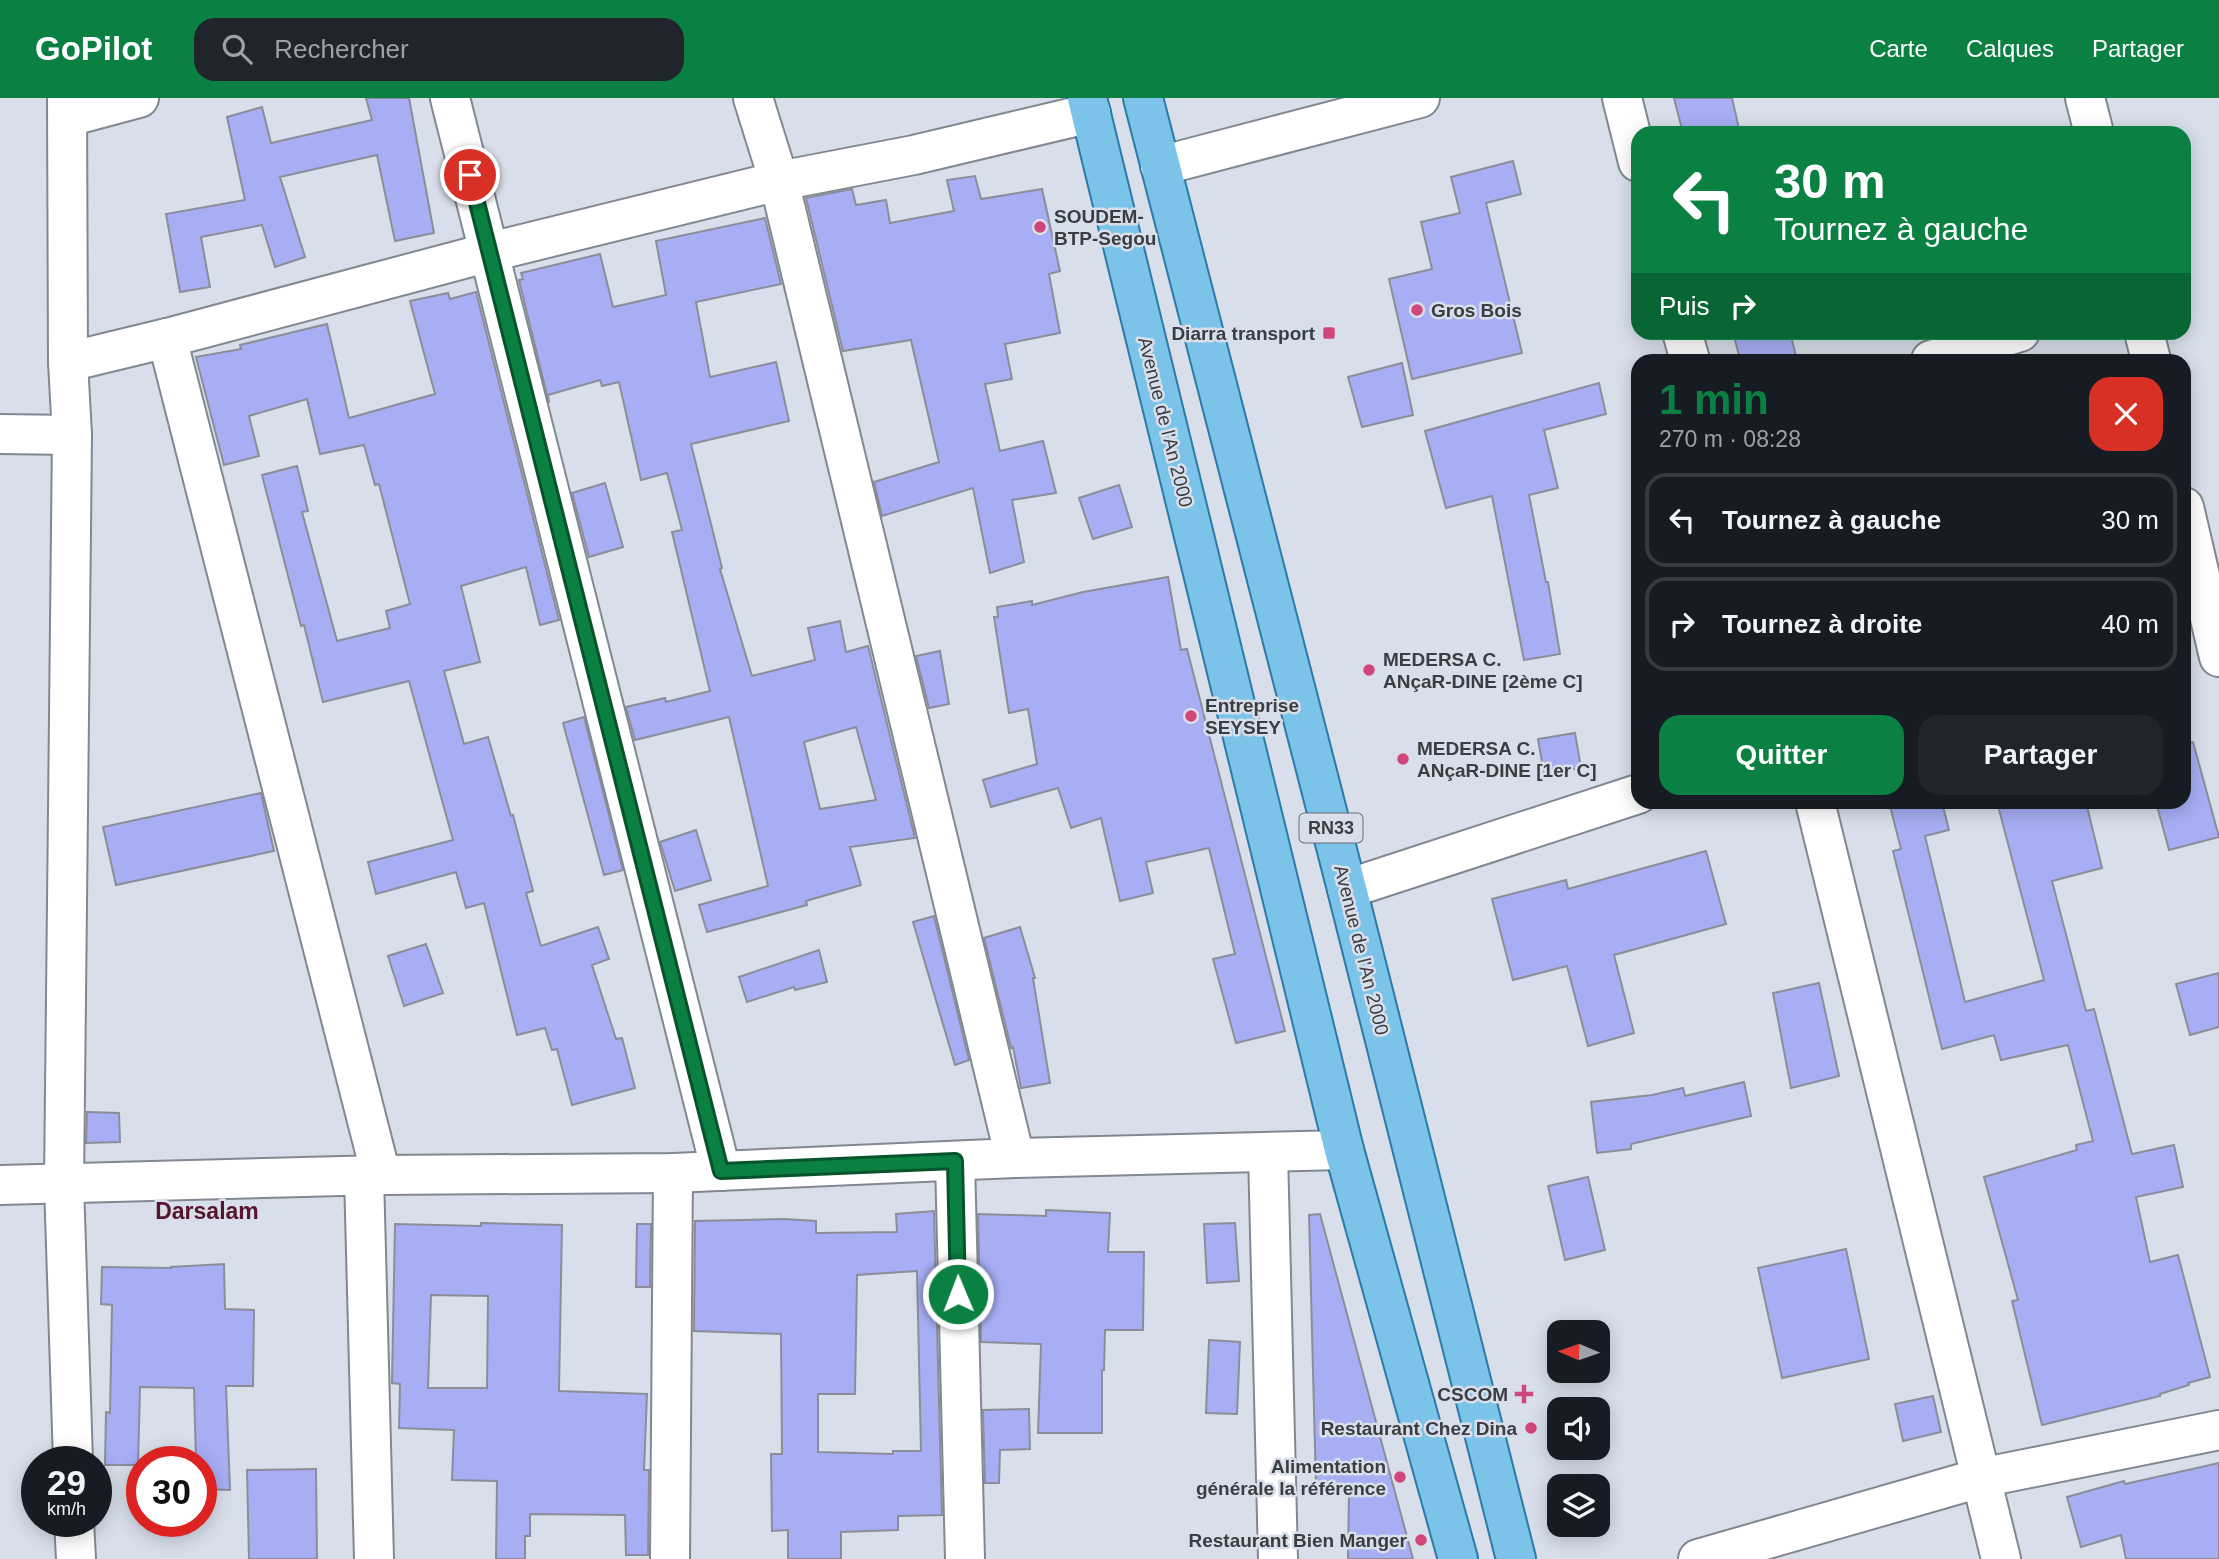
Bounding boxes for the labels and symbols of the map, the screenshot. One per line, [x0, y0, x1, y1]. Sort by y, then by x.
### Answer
pin [440, 145, 500, 205]
place label: SOUDEM- BTP-Segou [1054, 206, 1156, 249]
marker: SOUDEM- BTP-Segou [1032, 219, 1048, 235]
place label: Gros Bois [1431, 300, 1522, 321]
marker: Gros Bois [1409, 302, 1425, 318]
place label: Diarra transport [1171, 323, 1316, 344]
marker: Diarra transport [1321, 325, 1337, 341]
street label: Avenue de l'An 2000 [1134, 335, 1197, 509]
place label: MEDERSA C. ANçaR-DINE [2ème C] [1383, 649, 1583, 692]
marker: MEDERSA C. ANçaR-DINE [2ème C] [1361, 662, 1377, 678]
place label: Entreprise SEYSEY [1205, 695, 1299, 738]
marker: Entreprise SEYSEY [1183, 708, 1199, 724]
place label: MEDERSA C. ANçaR-DINE [1er C] [1417, 738, 1596, 781]
marker: MEDERSA C. ANçaR-DINE [1er C] [1395, 751, 1411, 767]
road number: RN33 [1300, 814, 1362, 842]
street label: Avenue de l'An 2000 [1330, 863, 1393, 1037]
district label: Darsalam [155, 1198, 259, 1224]
position arrow [921, 1257, 995, 1331]
north arrow [1547, 1320, 1610, 1382]
place label: CSCOM [1437, 1384, 1508, 1405]
marker: CSCOM [1514, 1384, 1534, 1404]
place label: Restaurant Chez Dina [1321, 1418, 1517, 1439]
marker: Restaurant Chez Dina [1523, 1420, 1539, 1436]
speed limit sign: 30 [126, 1446, 217, 1537]
place label: Alimentation générale la référence [1196, 1456, 1386, 1499]
marker: Alimentation générale la référence [1392, 1469, 1408, 1485]
place label: Restaurant Bien Manger [1188, 1530, 1408, 1551]
marker: Restaurant Bien Manger [1413, 1532, 1429, 1548]

